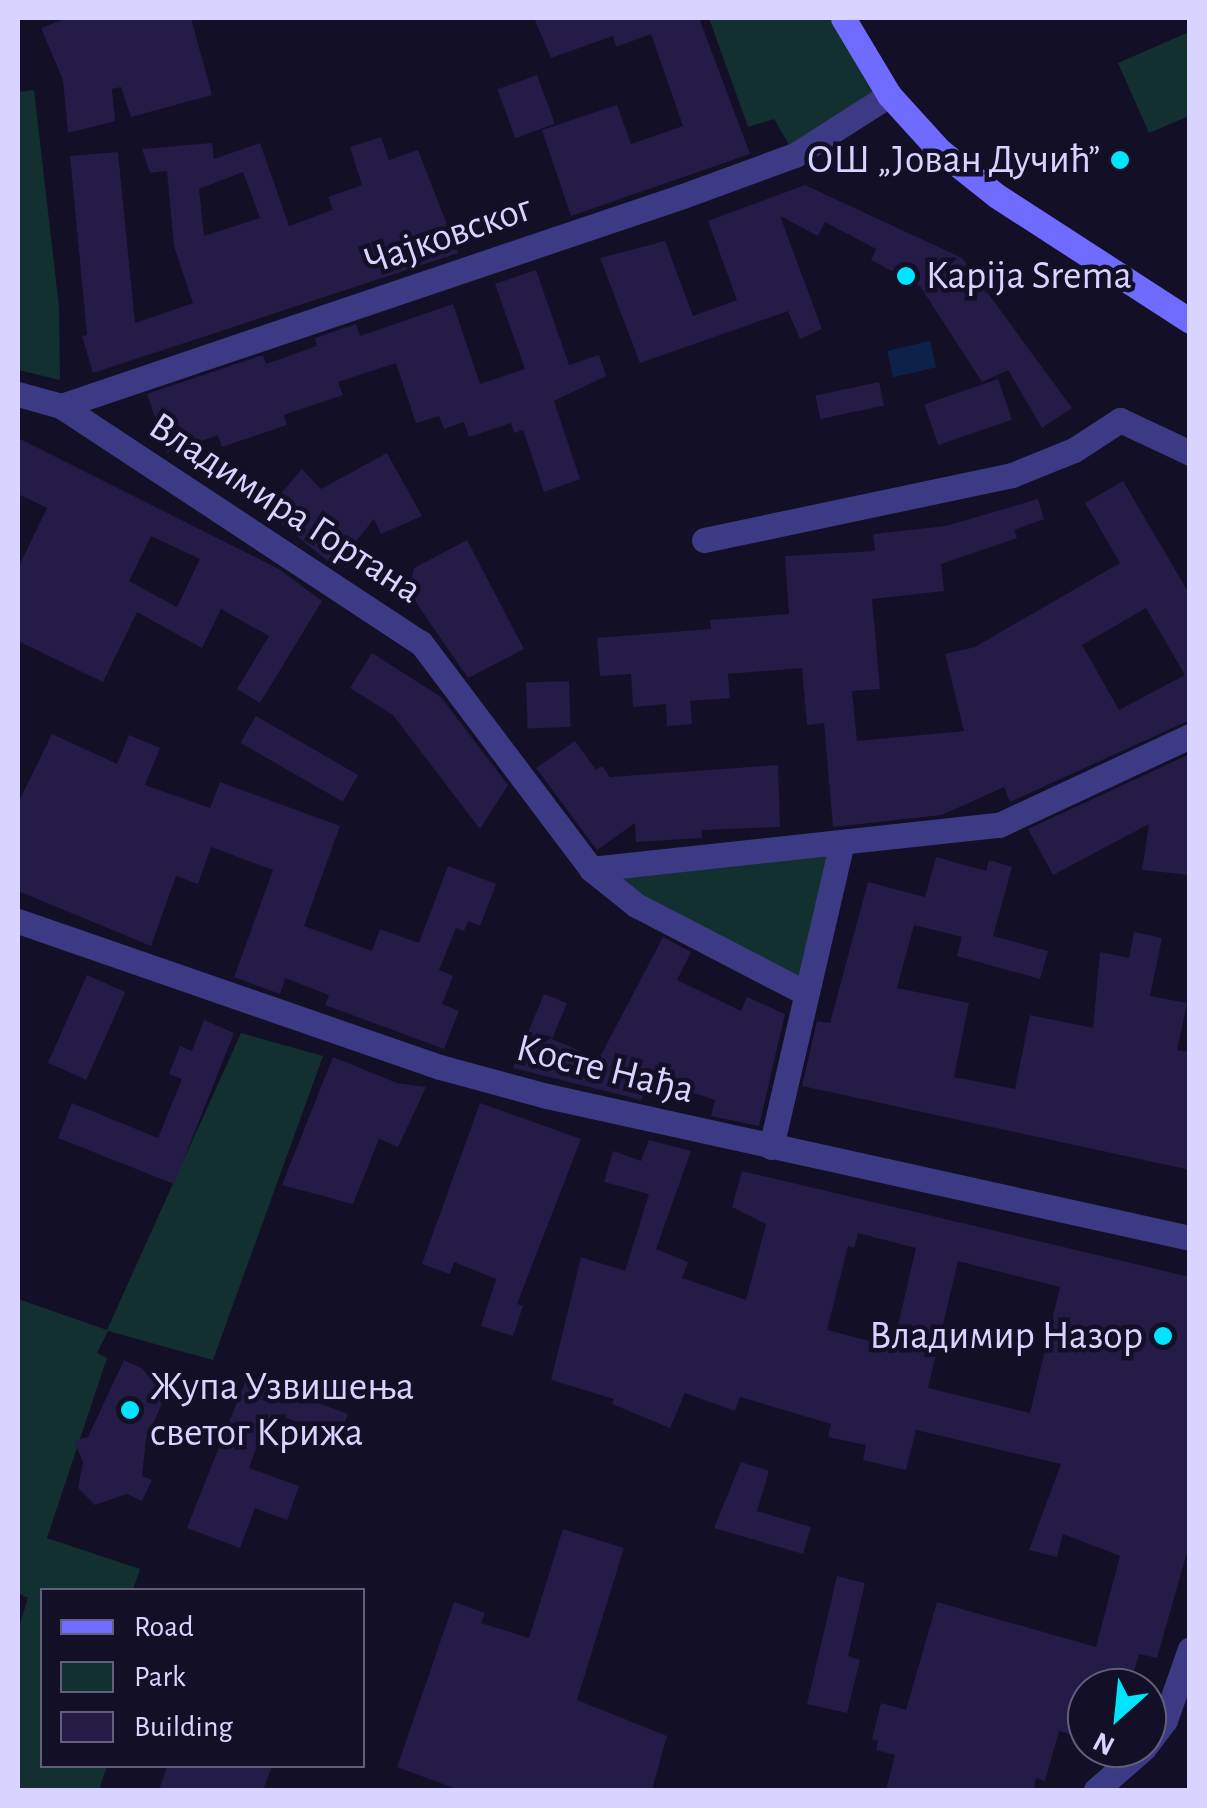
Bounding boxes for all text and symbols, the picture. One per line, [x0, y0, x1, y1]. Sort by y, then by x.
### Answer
place label: ОШ „Јован Дучић” [806, 136, 1100, 184]
marker: ОШ „Јован Дучић” [1109, 149, 1131, 171]
street label: Чајковског [358, 184, 538, 286]
place label: Kapija Srema [926, 252, 1132, 300]
marker: Kapija Srema [895, 265, 917, 287]
street label: Владимира Гортана [140, 402, 430, 614]
street label: Косте Нађа [511, 1024, 699, 1114]
place label: Владимир Назор [869, 1312, 1143, 1360]
marker: Владимир Назор [1152, 1325, 1174, 1347]
place label: Жупа Узвишења светог Крижа [150, 1363, 414, 1457]
marker: Жупа Узвишења светог Крижа [119, 1399, 141, 1421]
legend [40, 1588, 365, 1768]
text: Road [134, 1612, 194, 1642]
text: Park [134, 1662, 186, 1692]
north arrow [1067, 1668, 1167, 1768]
text: Building [134, 1712, 233, 1742]
text: N [1089, 1726, 1119, 1760]

